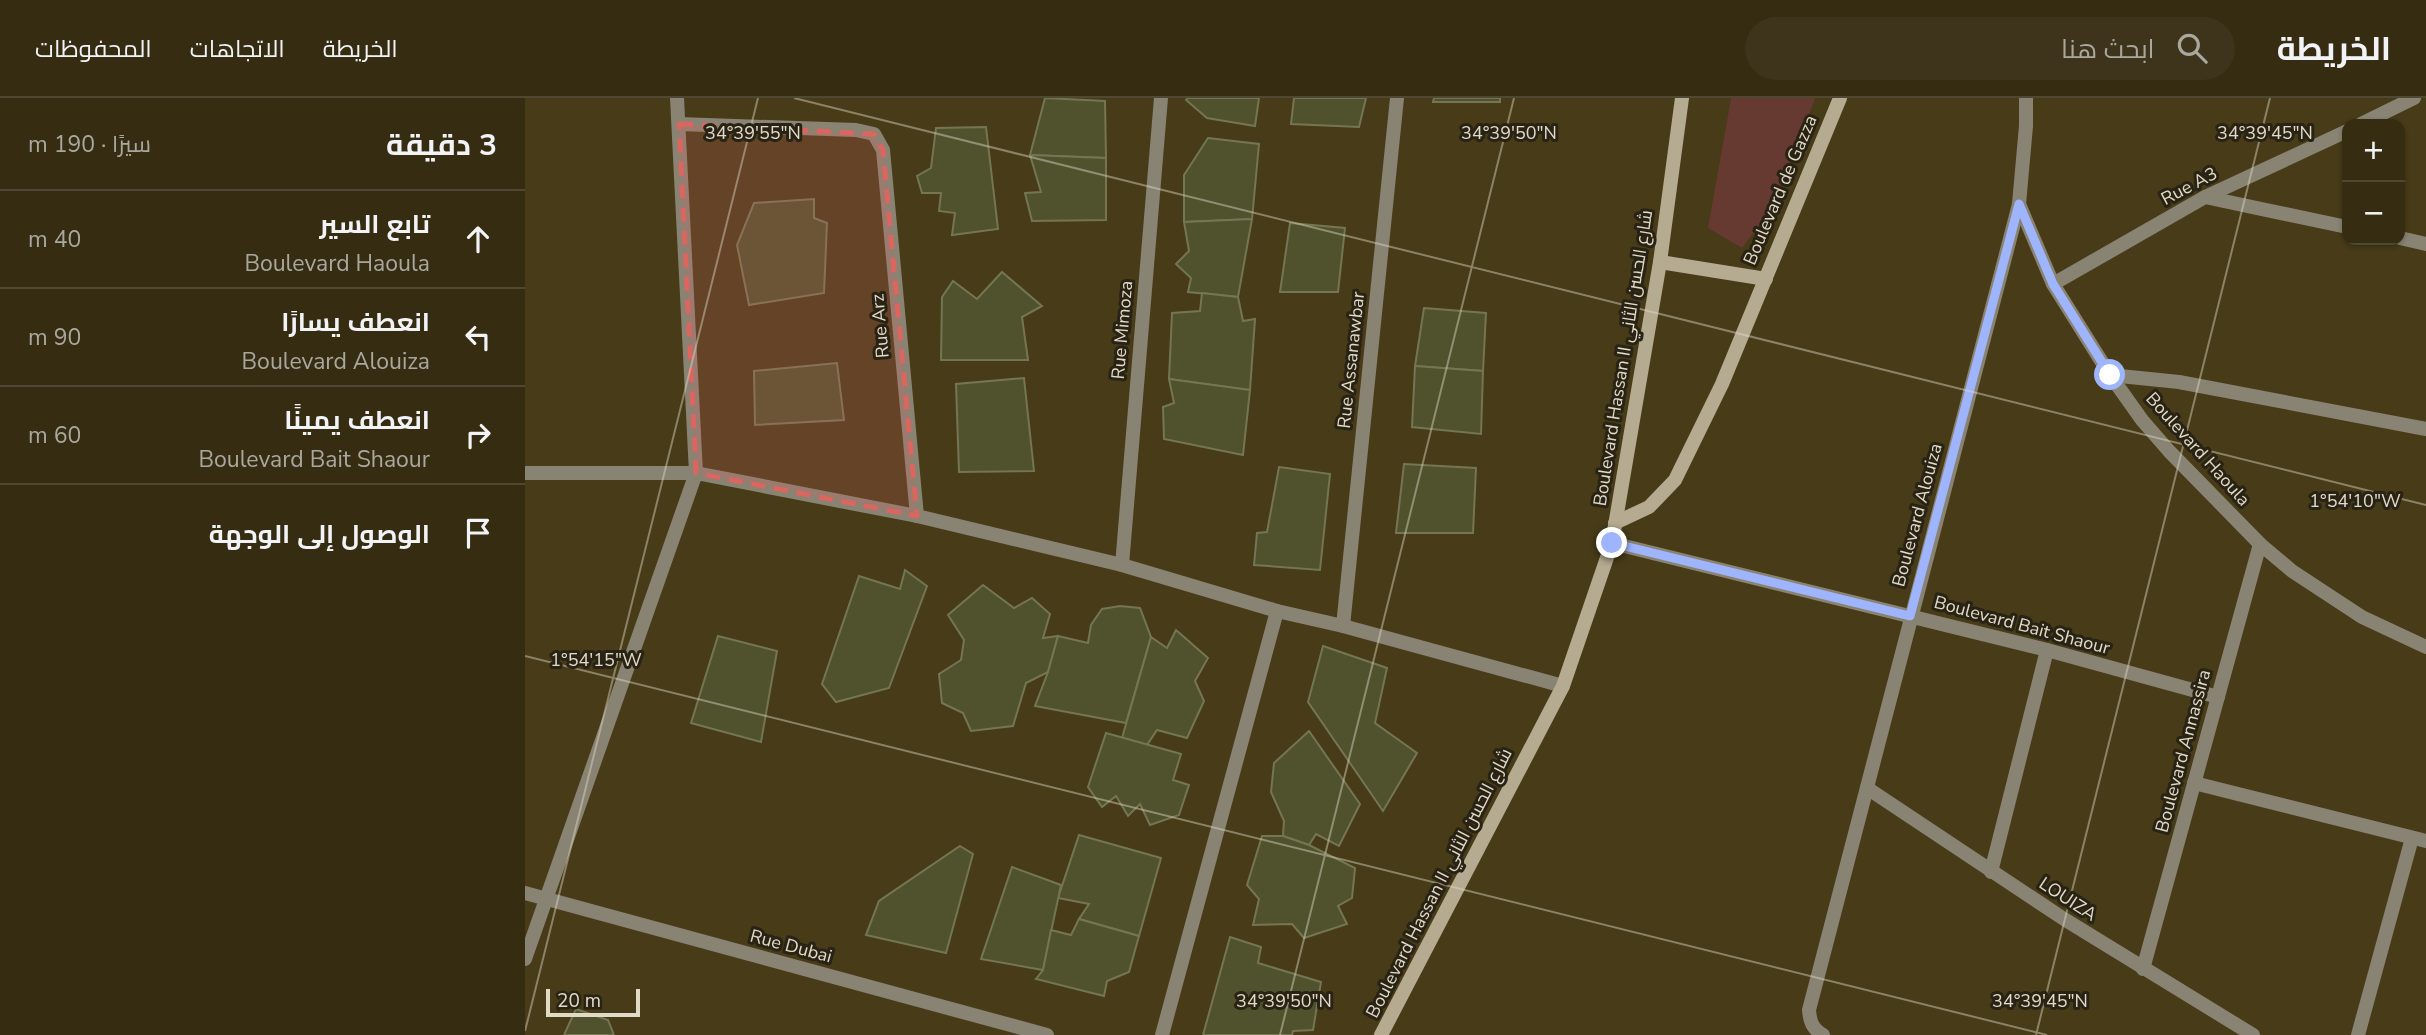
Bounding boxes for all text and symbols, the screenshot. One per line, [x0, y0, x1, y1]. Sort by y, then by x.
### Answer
search box [1745, 17, 2235, 80]
text: الخريطة [2277, 27, 2391, 72]
icon: search [2173, 29, 2211, 67]
text: ابحث هنا [2061, 32, 2155, 67]
text: المحفوظات [35, 33, 152, 65]
text: الاتجاهات [190, 33, 285, 65]
text: الخريطة [323, 33, 398, 65]
street label: Boulevard de Gazza [1738, 111, 1822, 269]
map controls [2342, 119, 2405, 245]
button: + [2342, 119, 2405, 182]
text: 34°39'55"N [705, 121, 801, 145]
text: 34°39'50"N [1461, 121, 1557, 145]
text: 34°39'45"N [2217, 121, 2313, 145]
text: 3 دقيقة [386, 125, 497, 166]
text: سيرًا · 190 m [28, 129, 151, 160]
street label: Rue A3 [2157, 161, 2221, 211]
button: − [2342, 182, 2405, 245]
text: تابع السير [320, 207, 430, 242]
street label: Boulevard Hassan II شارع الحسن الثاني [1588, 208, 1660, 508]
icon: ahead [459, 220, 497, 258]
text: 40 m [28, 224, 81, 255]
text: Boulevard Haoula [244, 248, 430, 279]
street label: Rue Mimoza [1106, 280, 1138, 380]
street label: Rue Assanawbar [1332, 290, 1370, 430]
street label: Rue Arz [865, 293, 895, 359]
text: انعطف يسارًا [281, 305, 430, 340]
icon: left [459, 318, 497, 356]
text: 90 m [28, 322, 81, 353]
text: Boulevard Alouiza [242, 346, 430, 377]
route start [2094, 359, 2125, 390]
street label: Boulevard Haoula [2140, 387, 2256, 511]
text: انعطف يمينًا [284, 403, 430, 438]
icon: right [459, 416, 497, 454]
text: 60 m [28, 420, 81, 451]
street label: Boulevard Alouiza [1886, 441, 1948, 589]
text: Boulevard Bait Shaour [198, 444, 430, 475]
text: 1°54'10"W [2309, 489, 2401, 513]
icon: arrive [459, 514, 497, 552]
text: الوصول إلى الوجهة [209, 517, 430, 552]
route end [1596, 527, 1627, 558]
street label: Boulevard Bait Shaour [1931, 590, 2113, 660]
text: 1°54'15"W [550, 648, 642, 672]
street label: Boulevard Annassira [2150, 667, 2216, 835]
street label: Boulevard Hassan II شارع الحسن الثاني [1360, 744, 1519, 1023]
street label: LOUIZA [2035, 871, 2101, 927]
street label: Rue Dubai [747, 924, 835, 968]
scale bar [546, 986, 641, 1018]
text: 20 m [557, 988, 601, 1014]
text: 34°39'50"N [1236, 989, 1332, 1013]
text: 34°39'45"N [1992, 989, 2088, 1013]

